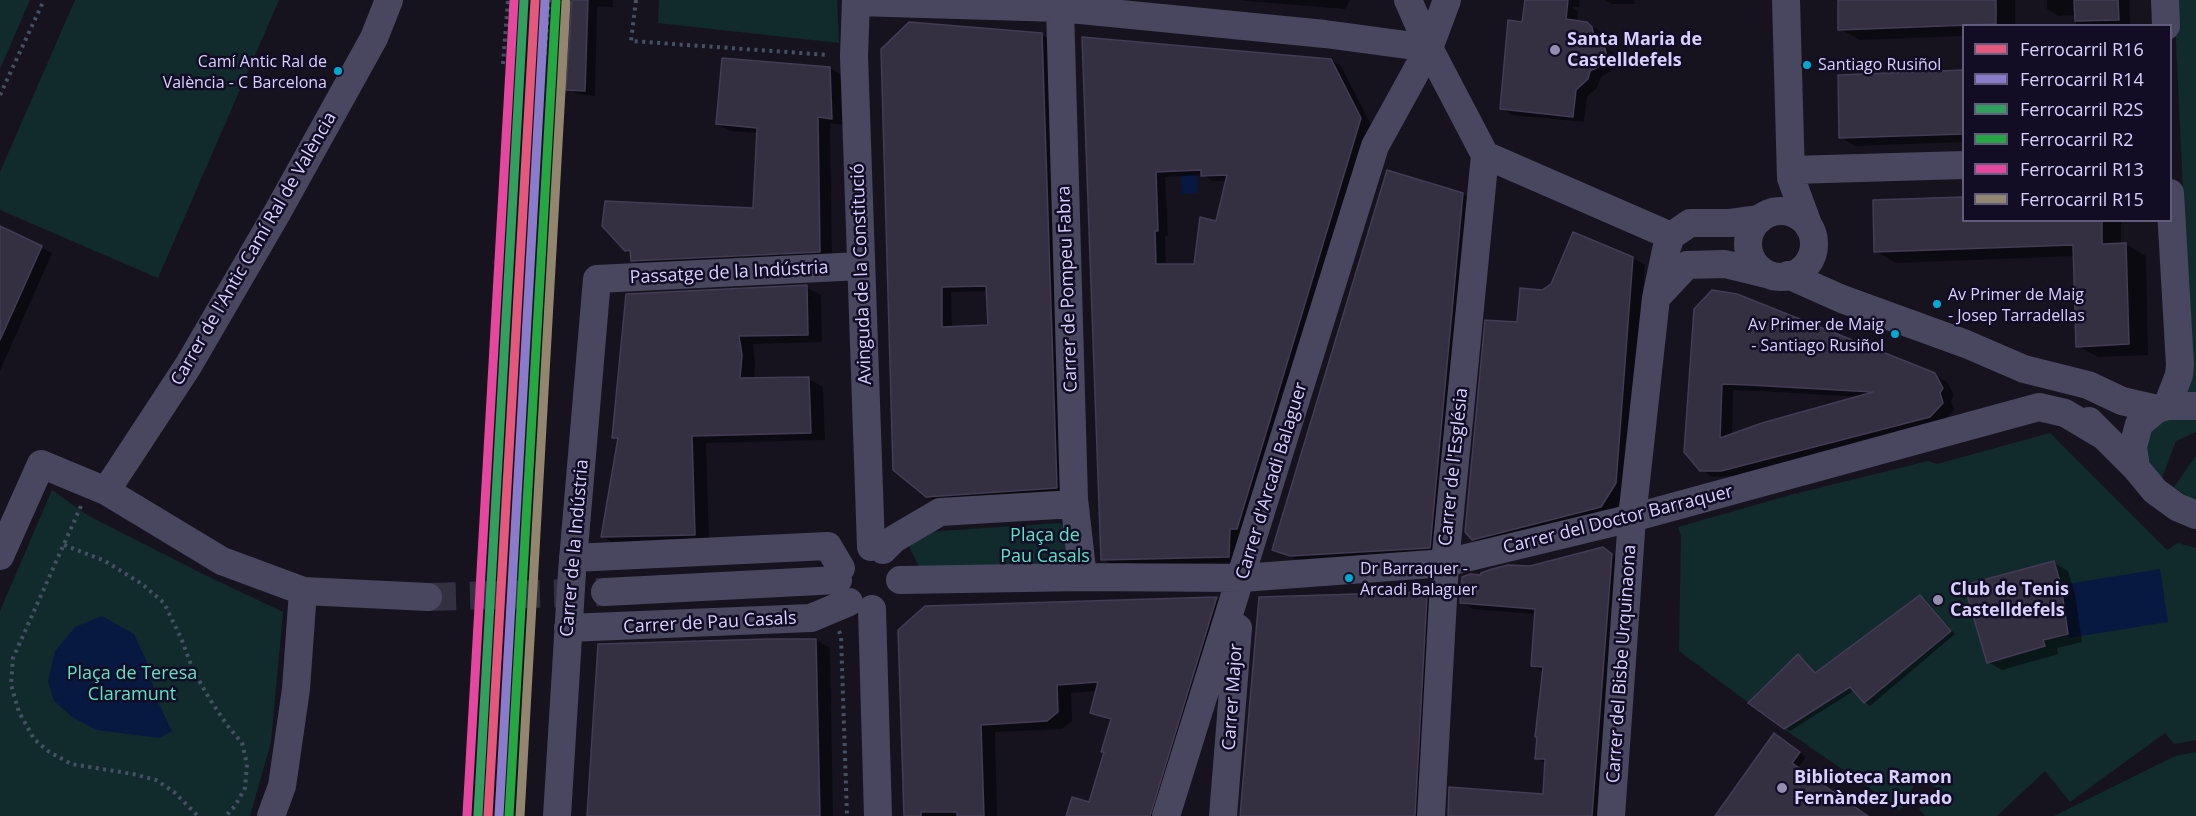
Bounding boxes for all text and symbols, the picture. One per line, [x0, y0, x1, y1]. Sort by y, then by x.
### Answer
legend [1962, 24, 2172, 222]
place label: Santa Maria de Castelldefels [1567, 29, 1702, 72]
text: Ferrocarril R16 [2020, 37, 2144, 61]
marker: Santa Maria de Castelldefels [1548, 43, 1562, 57]
place label: Camí Antic Ral de València - C Barcelona [163, 52, 327, 90]
place label: Santiago Rusiñol [1818, 55, 1941, 75]
marker: Santiago Rusiñol [1801, 59, 1813, 71]
marker: Camí Antic Ral de València - C Barcelona [332, 65, 344, 77]
text: Ferrocarril R14 [2020, 67, 2144, 91]
text: Ferrocarril R2S [2020, 97, 2143, 121]
street label: Carrer de l'Antic Camí Ral de València [167, 108, 341, 390]
text: Ferrocarril R2 [2020, 127, 2133, 151]
text: Ferrocarril R13 [2020, 157, 2144, 181]
street label: Avinguda de la Constitució [847, 163, 877, 385]
street label: Carrer de Pompeu Fabra [1054, 185, 1082, 393]
text: Ferrocarril R15 [2020, 187, 2144, 211]
street label: Passatge de la Indústria [629, 257, 829, 289]
place label: Av Primer de Maig - Josep Tarradellas [1948, 285, 2085, 323]
marker: Av Primer de Maig - Josep Tarradellas [1931, 298, 1943, 310]
place label: Av Primer de Maig - Santiago Rusiñol [1748, 315, 1884, 353]
marker: Av Primer de Maig - Santiago Rusiñol [1889, 328, 1901, 340]
street label: Carrer d'Arcadi Balaguer [1232, 380, 1312, 582]
street label: Carrer de l'Església [1435, 387, 1473, 547]
street label: Carrer de la Indústria [556, 458, 594, 638]
street label: Carrer del Doctor Barraquer [1501, 481, 1735, 559]
park label: Plaça de Pau Casals [1000, 525, 1090, 568]
street label: Carrer del Bisbe Urquinaona [1603, 544, 1641, 784]
place label: Dr Barraquer - Arcadi Balaguer [1360, 559, 1477, 597]
marker: Dr Barraquer - Arcadi Balaguer [1343, 572, 1355, 584]
place label: Club de Tenis Castelldefels [1950, 579, 2069, 622]
marker: Club de Tenis Castelldefels [1931, 593, 1945, 607]
street label: Carrer de Pau Casals [623, 608, 797, 638]
street label: Carrer Major [1218, 643, 1248, 751]
park label: Plaça de Teresa Claramunt [67, 663, 197, 706]
place label: Biblioteca Ramon Fernàndez Jurado [1794, 767, 1952, 810]
marker: Biblioteca Ramon Fernàndez Jurado [1775, 781, 1789, 795]

